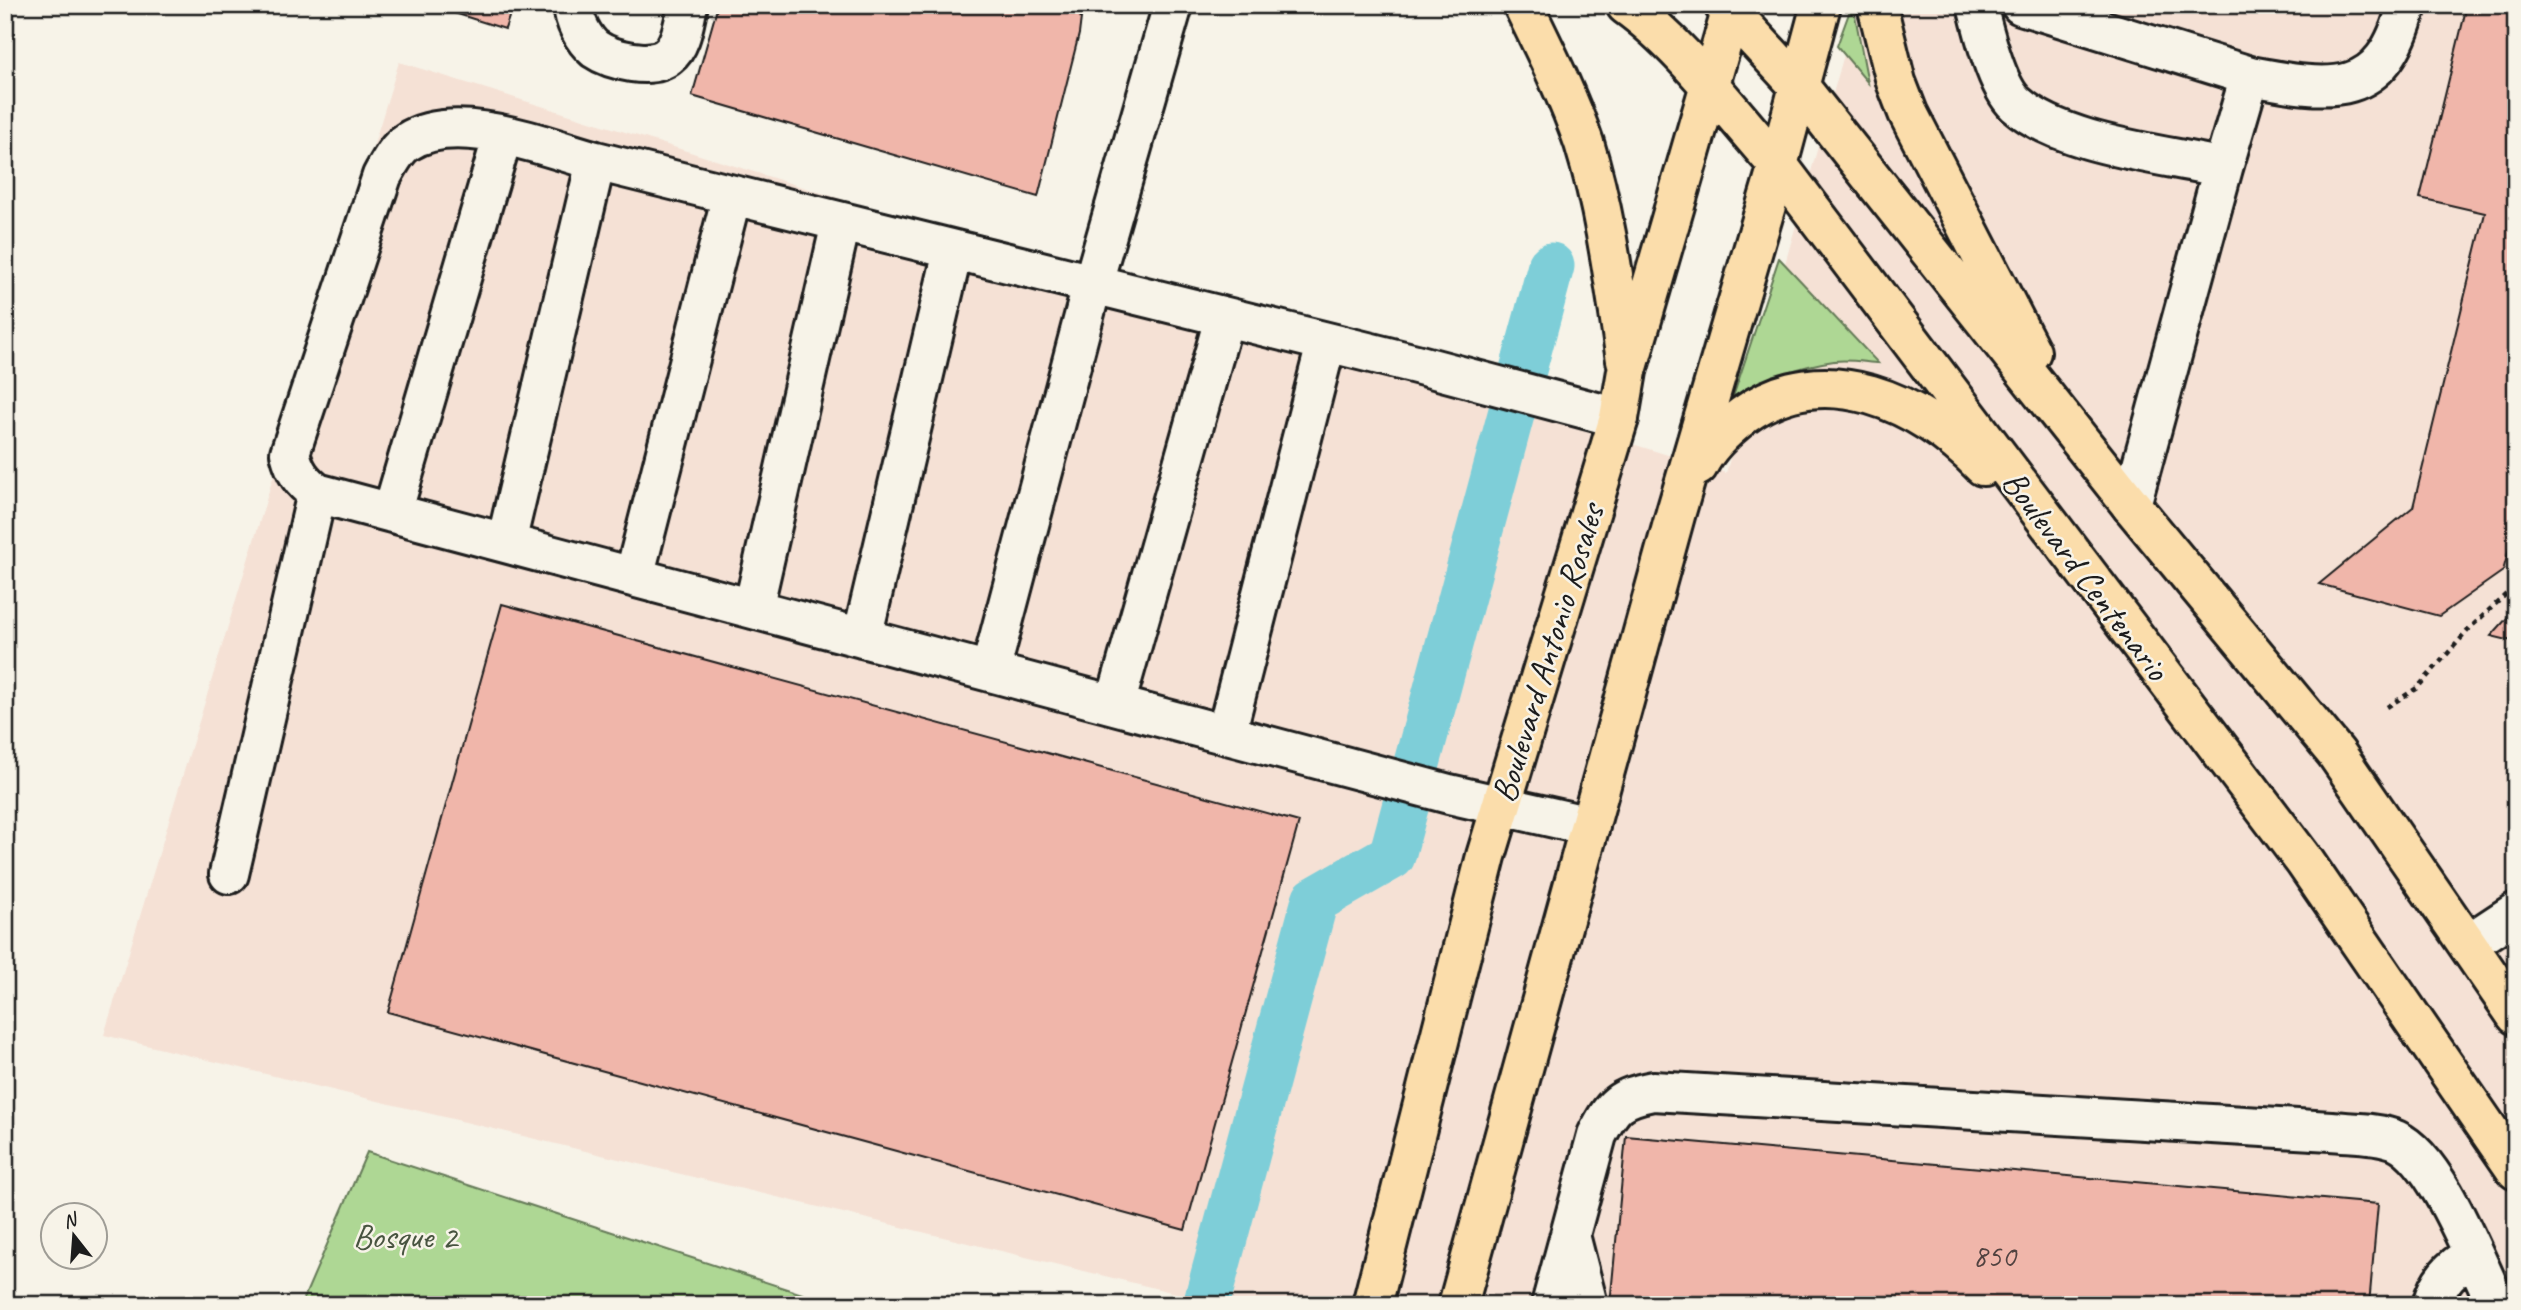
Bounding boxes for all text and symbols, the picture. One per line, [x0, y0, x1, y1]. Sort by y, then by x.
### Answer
street label: Boulevard Centenario [1992, 461, 2180, 691]
street label: Boulevard Antonio Rosales [1481, 496, 1615, 807]
north arrow [38, 1202, 108, 1272]
text: N [60, 1207, 82, 1234]
park label: Bosque 2 [353, 1214, 460, 1259]
house number: 850 [1972, 1235, 2018, 1276]

